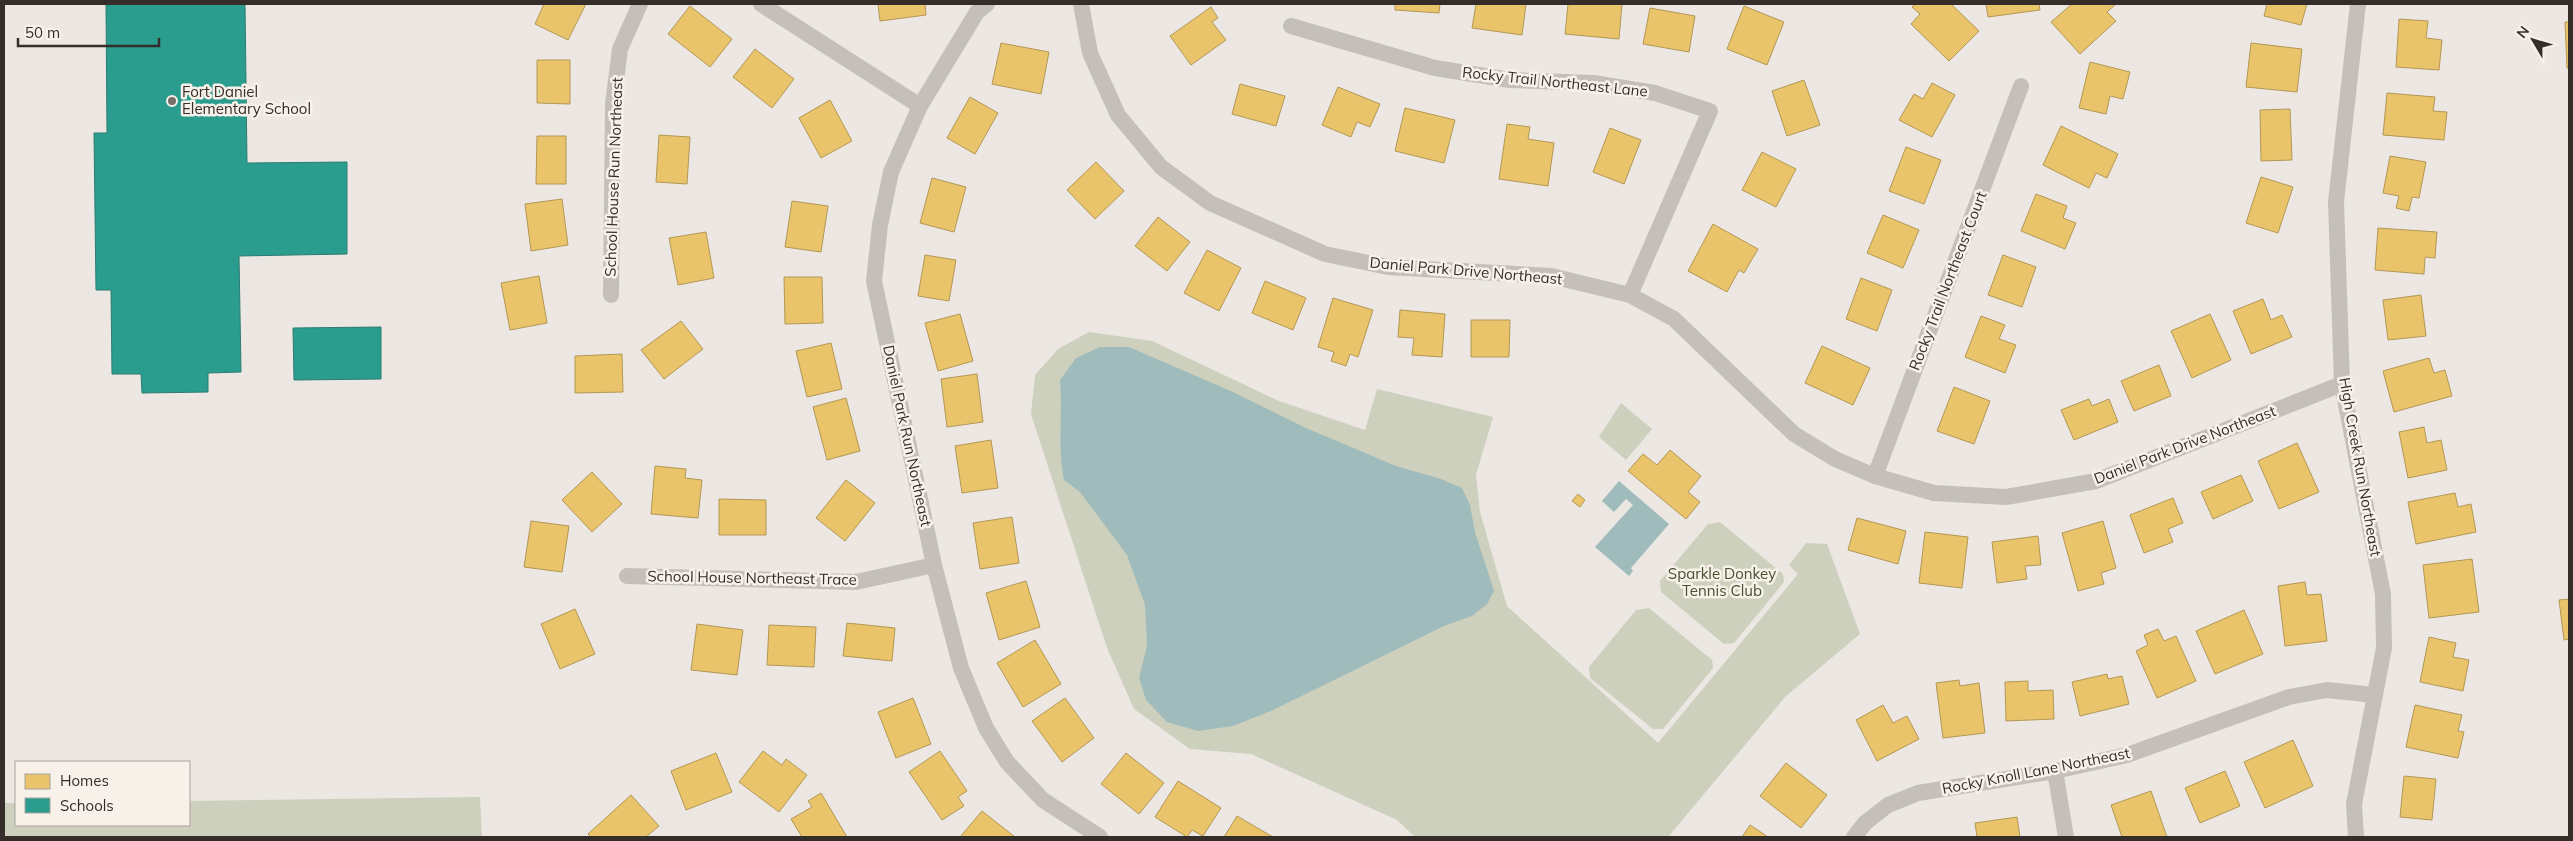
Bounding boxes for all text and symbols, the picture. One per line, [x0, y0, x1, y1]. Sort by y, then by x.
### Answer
scale bar [18, 15, 159, 47]
north arrow [2508, 15, 2558, 65]
text: N [2512, 22, 2533, 42]
text: 50 m [25, 23, 60, 42]
street label: Rocky Trail Northeast Lane [1461, 62, 1649, 101]
street label: School House Run Northeast [601, 77, 626, 277]
place label: Fort Daniel Elementary School [182, 82, 311, 118]
marker: Fort Daniel Elementary School [166, 95, 178, 107]
street label: Rocky Trail Northeast Court [1905, 189, 1991, 373]
street label: Daniel Park Drive Northeast [1369, 253, 1563, 288]
street label: Daniel Park Run Northeast [879, 344, 936, 528]
street label: High Creek Run Northeast [2335, 376, 2386, 558]
street label: Daniel Park Drive Northeast [2091, 401, 2278, 488]
park label: Sparkle Donkey Tennis Club [1668, 564, 1776, 600]
street label: School House Northeast Trace [647, 566, 857, 589]
street label: Rocky Knoll Lane Northeast [1940, 743, 2131, 798]
legend [15, 761, 190, 826]
text: Homes [60, 771, 109, 790]
text: Schools [60, 796, 114, 815]

